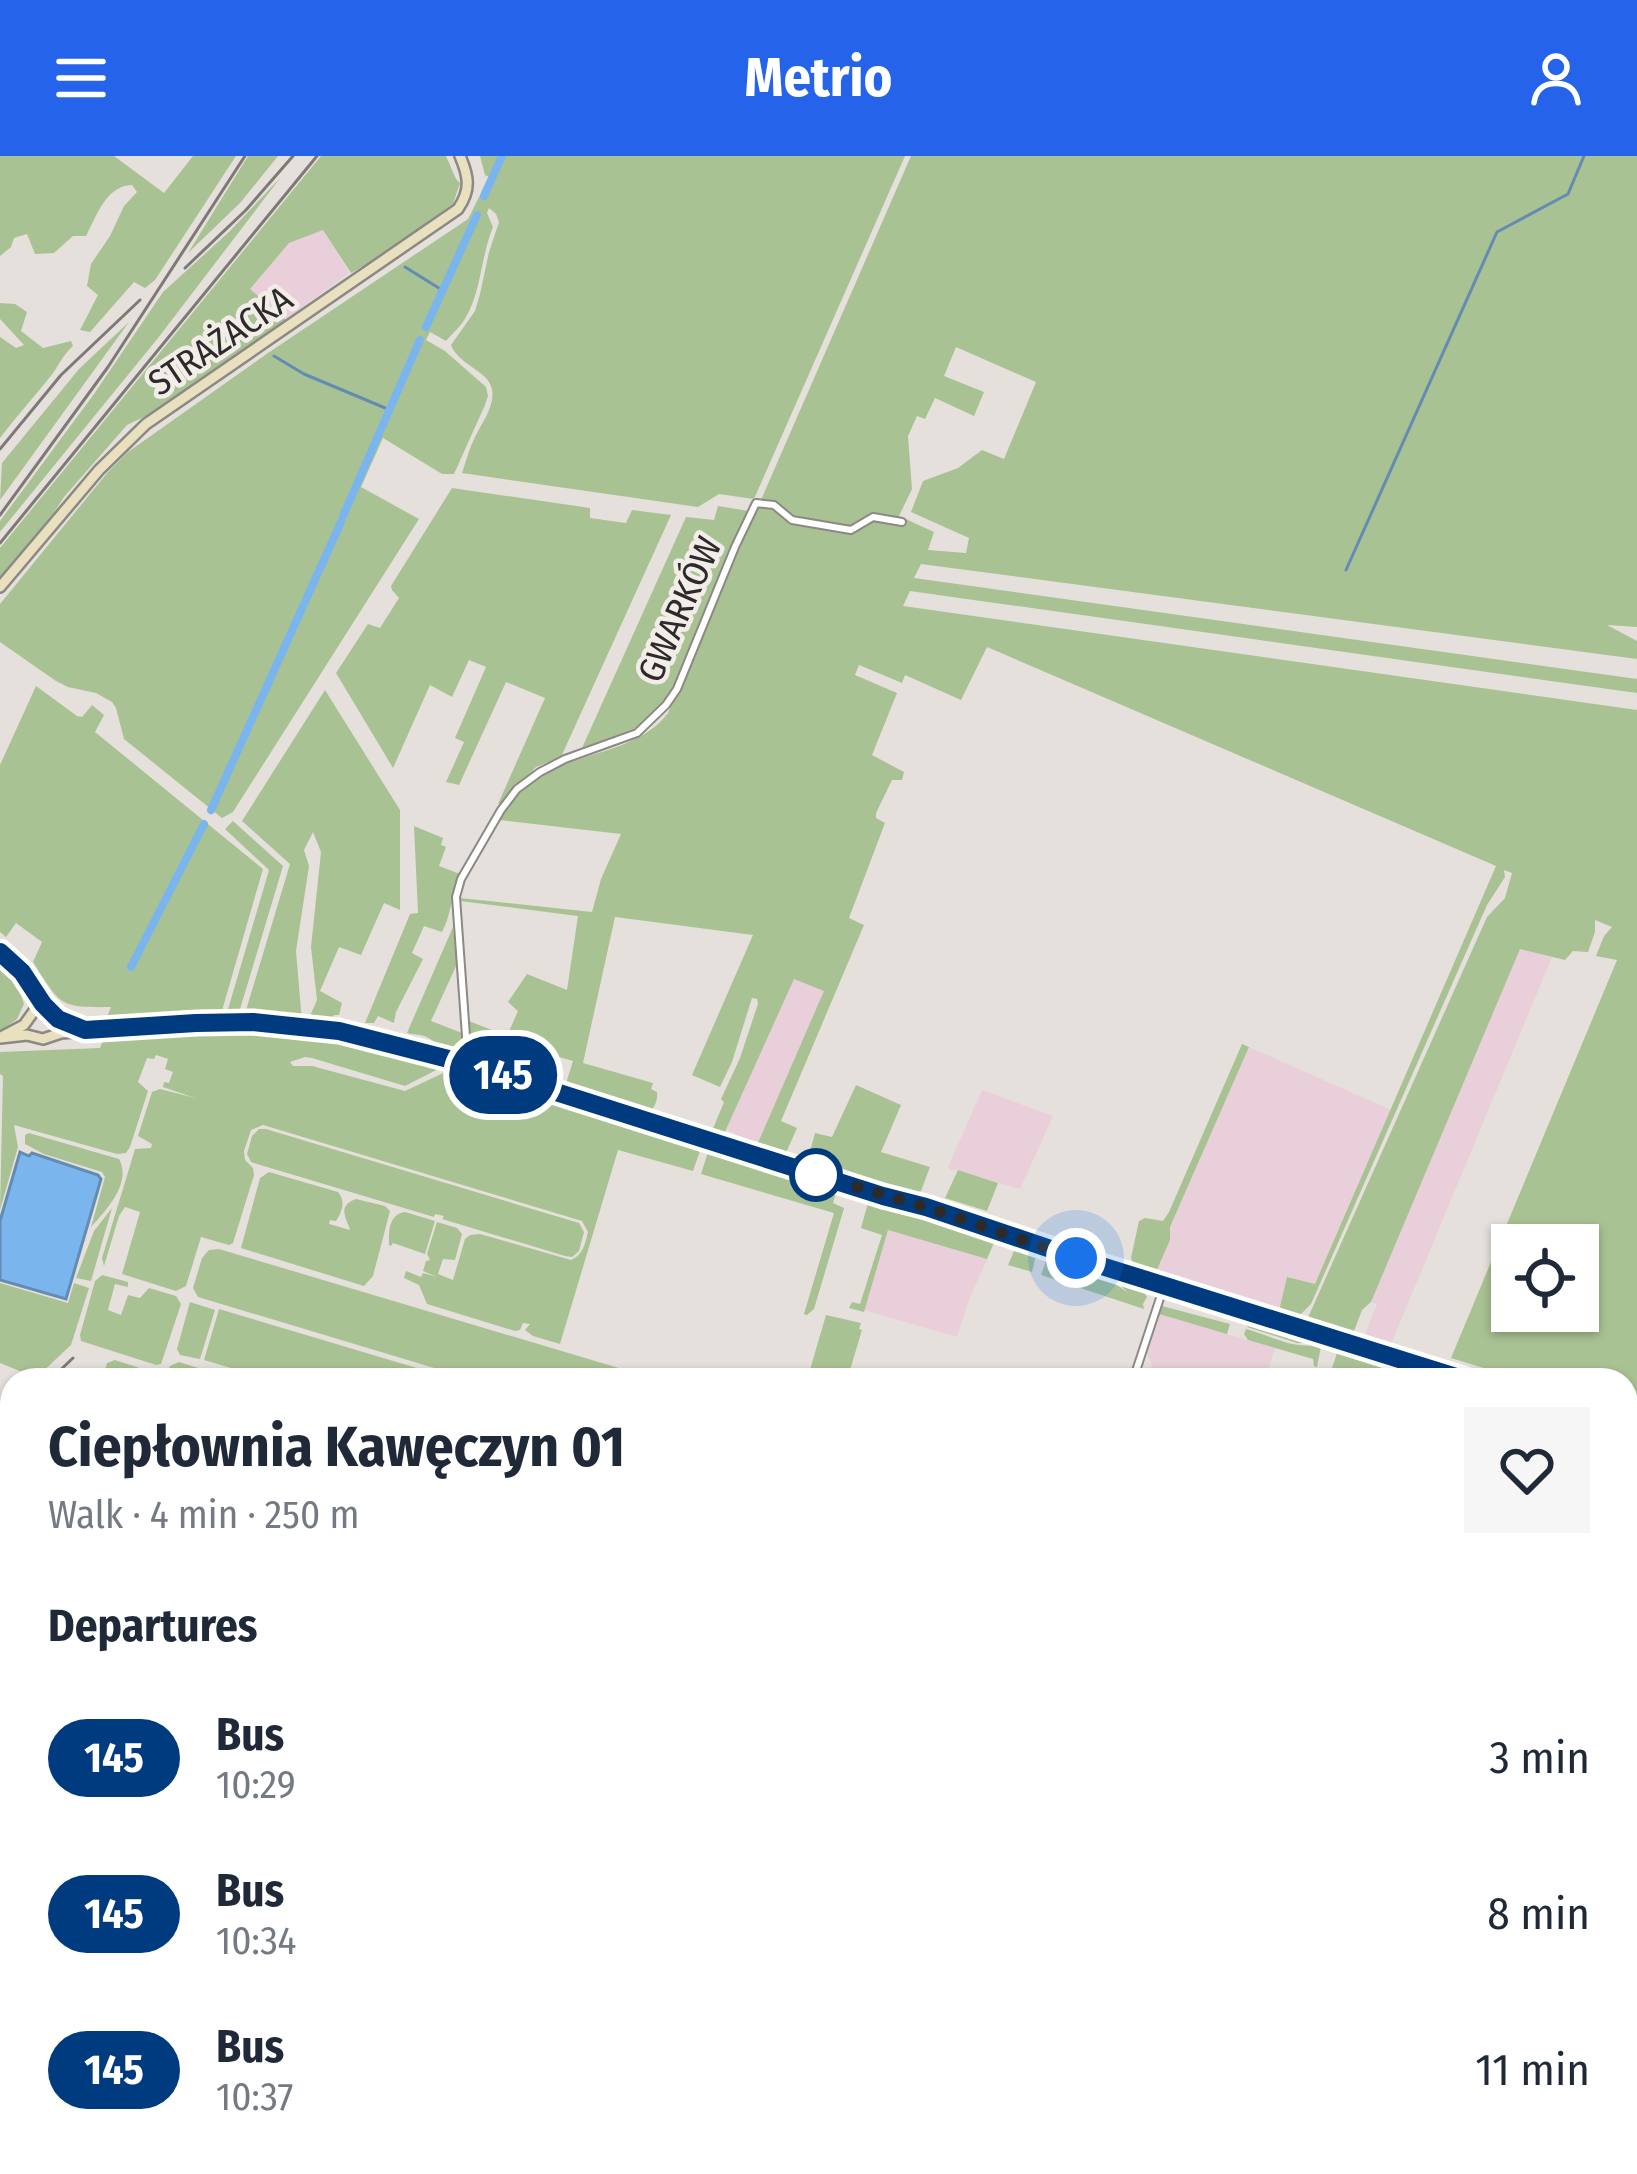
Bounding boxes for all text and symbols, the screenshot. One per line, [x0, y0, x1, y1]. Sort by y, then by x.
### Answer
icon: menu [48, 45, 114, 111]
icon: person [1523, 45, 1589, 111]
text: Metrio [745, 46, 892, 110]
street label: STRAŻACKA [140, 277, 301, 405]
street label: GWARKÓW [628, 530, 731, 689]
line badge: 145 [434, 1036, 572, 1114]
text: 145 [473, 1050, 533, 1100]
unlabelled marker [791, 1150, 841, 1200]
map controls [1491, 1224, 1599, 1332]
button: locate [1491, 1224, 1599, 1332]
your location [1046, 1228, 1106, 1288]
button: heart [1464, 1407, 1590, 1533]
text: Ciepłownia Kawęczyn 01 [48, 1413, 625, 1481]
text: Walk · 4 min · 250 m [48, 1492, 359, 1538]
text: Departures [48, 1599, 257, 1653]
text: Bus [216, 1708, 284, 1762]
text: 3 min [1489, 1731, 1590, 1785]
text: 145 [84, 1733, 144, 1783]
text: 10:29 [216, 1762, 296, 1808]
text: Bus [216, 1864, 284, 1918]
text: 8 min [1487, 1887, 1590, 1941]
text: 145 [84, 1889, 144, 1939]
text: 10:34 [216, 1918, 296, 1964]
text: Bus [216, 2020, 284, 2074]
text: 11 min [1475, 2043, 1590, 2097]
text: 145 [84, 2045, 144, 2095]
text: 10:37 [216, 2074, 293, 2120]

